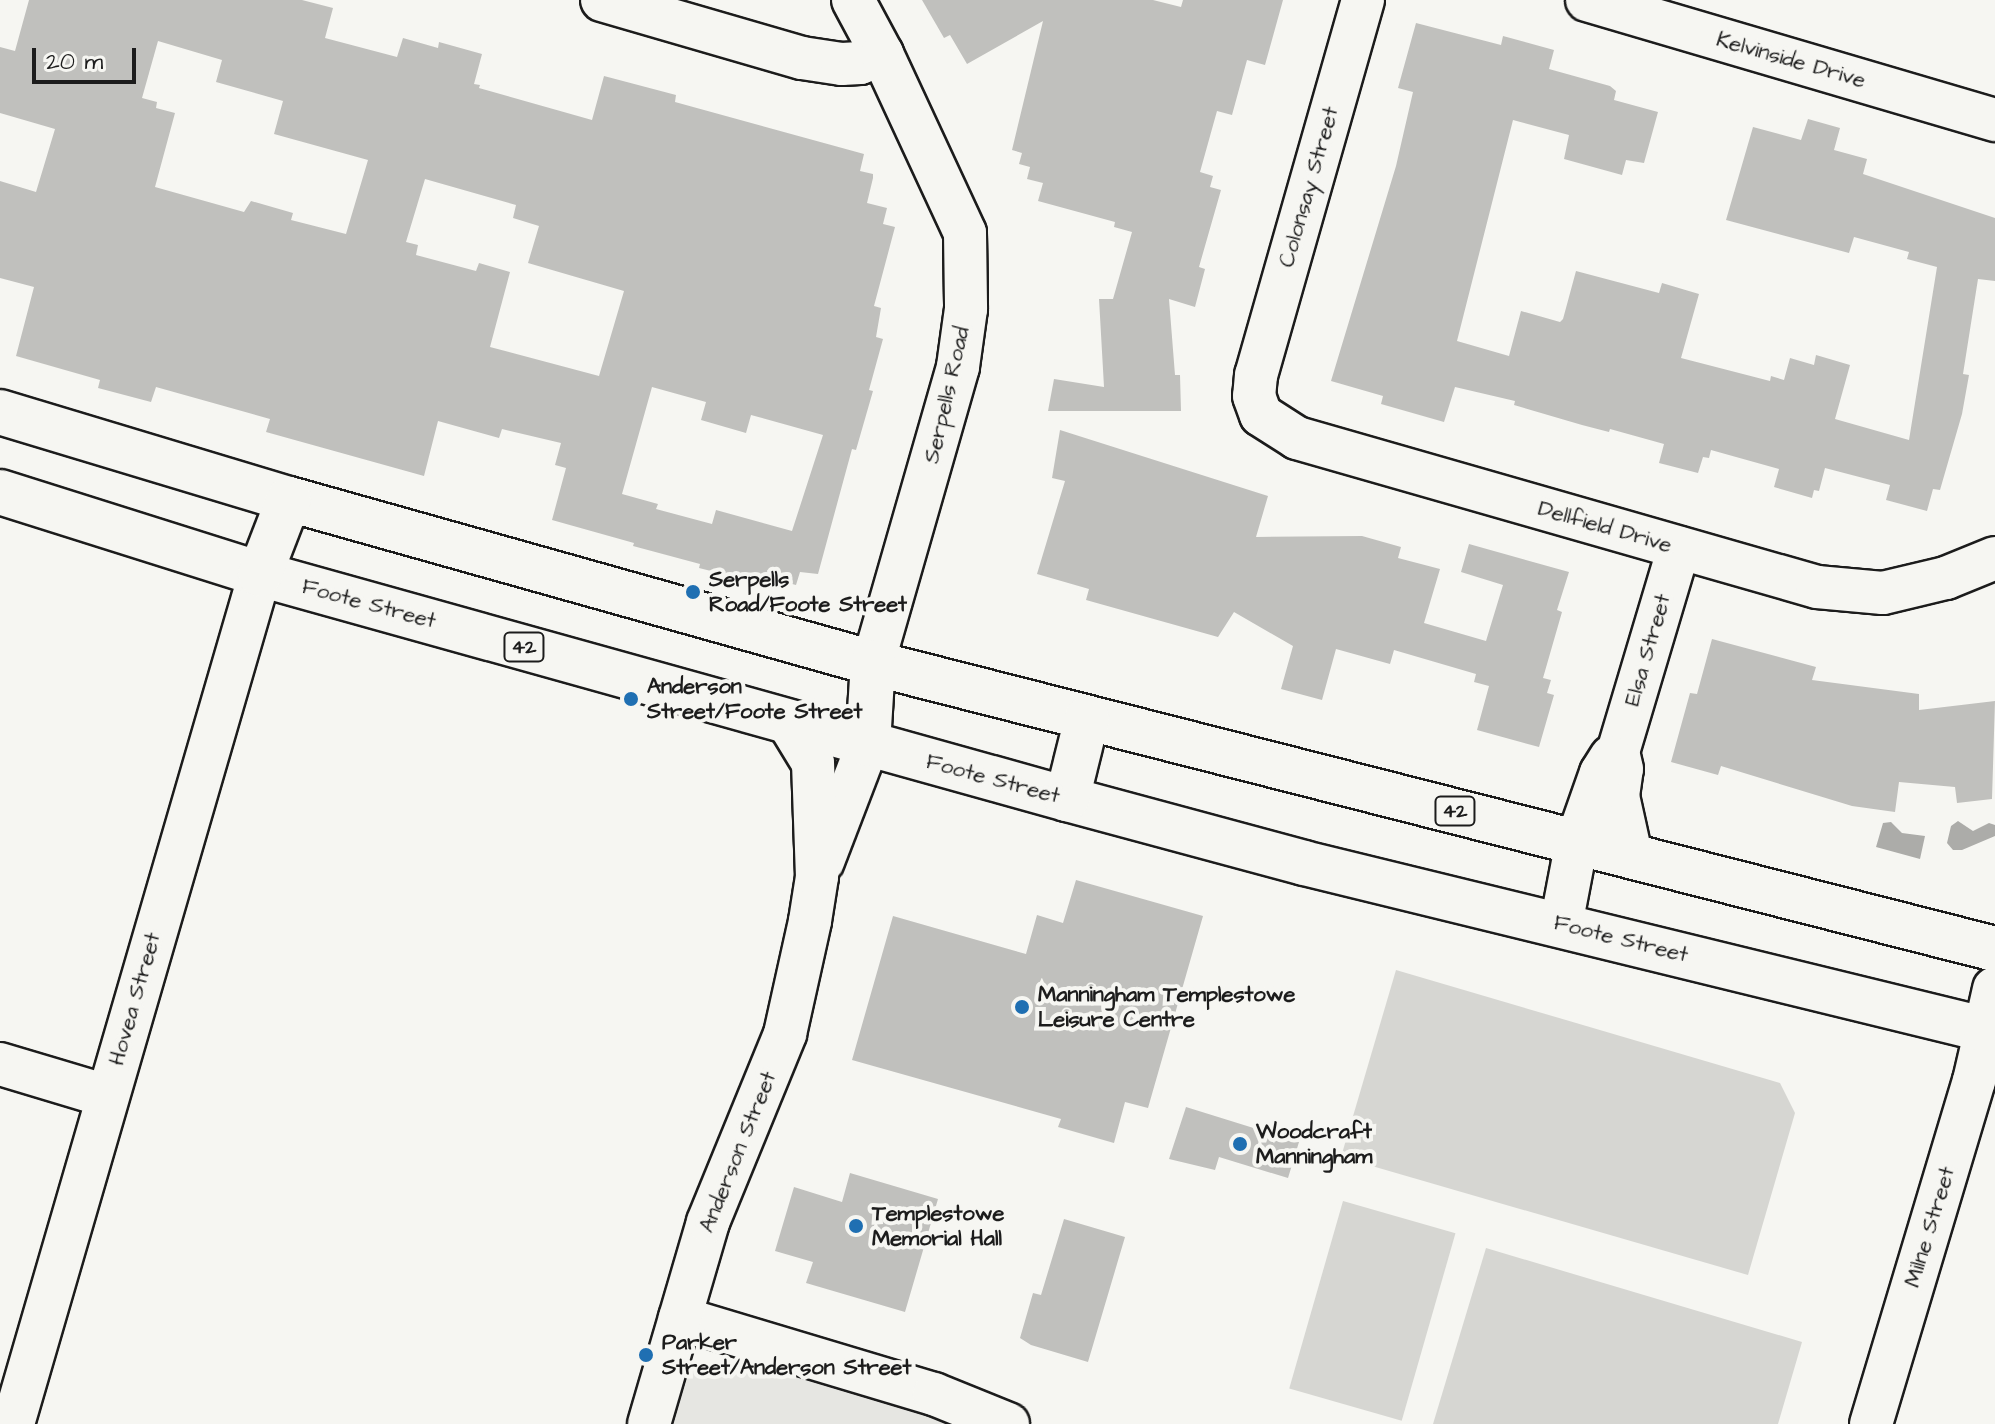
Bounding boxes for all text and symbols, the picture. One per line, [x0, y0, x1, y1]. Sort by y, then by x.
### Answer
street label: Kelvinside Drive [1713, 26, 1869, 94]
scale bar [36, 32, 140, 82]
text: 20 m [46, 45, 103, 79]
street label: Colonsay Street [1273, 104, 1345, 270]
street label: Serpells Road [918, 324, 976, 466]
street label: Dellfield Drive [1535, 495, 1675, 559]
place label: Serpells Road/Foote Street [709, 566, 907, 618]
street label: Foote Street [299, 573, 439, 635]
marker: Serpells Road/Foote Street [684, 583, 702, 601]
street label: Elsa Street [1619, 591, 1677, 709]
road number: 42 [502, 631, 546, 663]
place label: Anderson Street/Foote Street [647, 673, 862, 724]
marker: Anderson Street/Foote Street [622, 690, 640, 708]
street label: Foote Street [923, 748, 1063, 810]
road number: 42 [1433, 795, 1477, 827]
street label: Foote Street [1551, 910, 1691, 968]
street label: Hovea Street [103, 930, 167, 1068]
place label: Manningham Templestowe Leisure Centre [1038, 981, 1295, 1032]
marker: Manningham Templestowe Leisure Centre [1013, 998, 1031, 1016]
street label: Anderson Street [694, 1068, 782, 1236]
place label: Woodcraft Manningham [1256, 1118, 1372, 1170]
marker: Woodcraft Manningham [1231, 1135, 1249, 1153]
street label: Milne Street [1899, 1164, 1961, 1290]
place label: Templestowe Memorial Hall [872, 1200, 1004, 1252]
marker: Templestowe Memorial Hall [847, 1217, 865, 1235]
place label: Parker Street/Anderson Street [662, 1329, 911, 1380]
marker: Parker Street/Anderson Street [637, 1346, 655, 1364]

